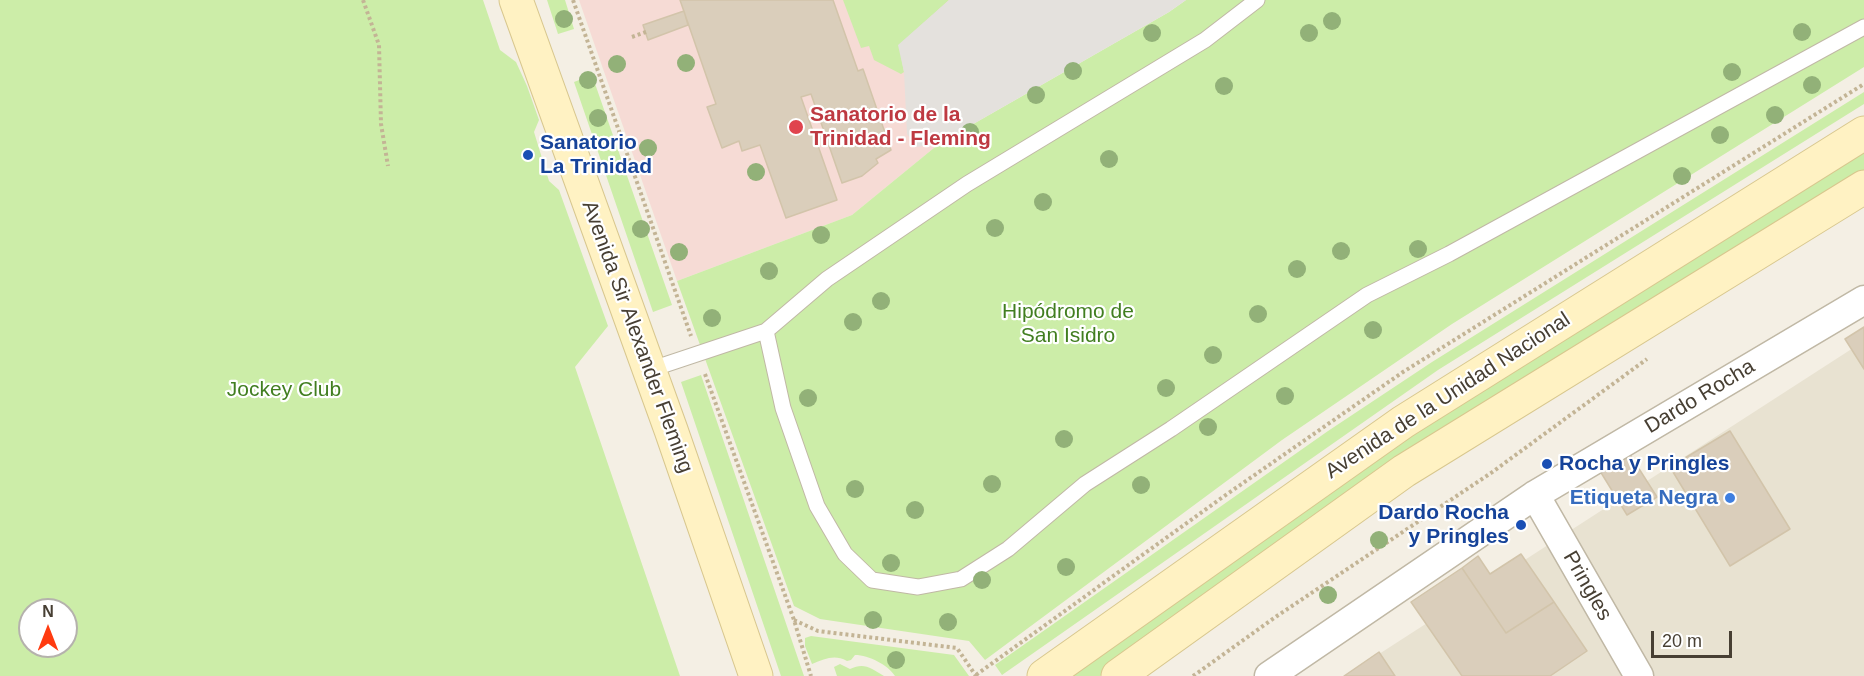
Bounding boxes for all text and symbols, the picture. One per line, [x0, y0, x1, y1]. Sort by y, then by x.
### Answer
place label: Sanatorio de la Trinidad - Fleming [810, 102, 991, 152]
marker: Sanatorio de la Trinidad - Fleming [787, 118, 805, 136]
place label: Sanatorio La Trinidad [540, 130, 652, 180]
marker: Sanatorio La Trinidad [521, 148, 535, 162]
street label: Avenida Sir Alexander Fleming [576, 197, 698, 477]
park label: Hipódromo de San Isidro [1002, 299, 1134, 349]
street label: Avenida de la Unidad Nacional [1321, 307, 1575, 485]
street label: Dardo Rocha [1640, 354, 1760, 440]
park label: Jockey Club [227, 377, 341, 403]
place label: Rocha y Pringles [1559, 451, 1729, 477]
marker: Rocha y Pringles [1540, 457, 1554, 471]
place label: Etiqueta Negra [1570, 485, 1718, 511]
marker: Etiqueta Negra [1723, 491, 1737, 505]
place label: Dardo Rocha y Pringles [1378, 500, 1509, 550]
marker: Dardo Rocha y Pringles [1514, 518, 1528, 532]
street label: Pringles [1557, 547, 1617, 625]
north arrow [18, 598, 78, 658]
text: N [42, 603, 54, 620]
scale bar [1654, 619, 1735, 657]
text: 20 m [1662, 631, 1702, 651]

